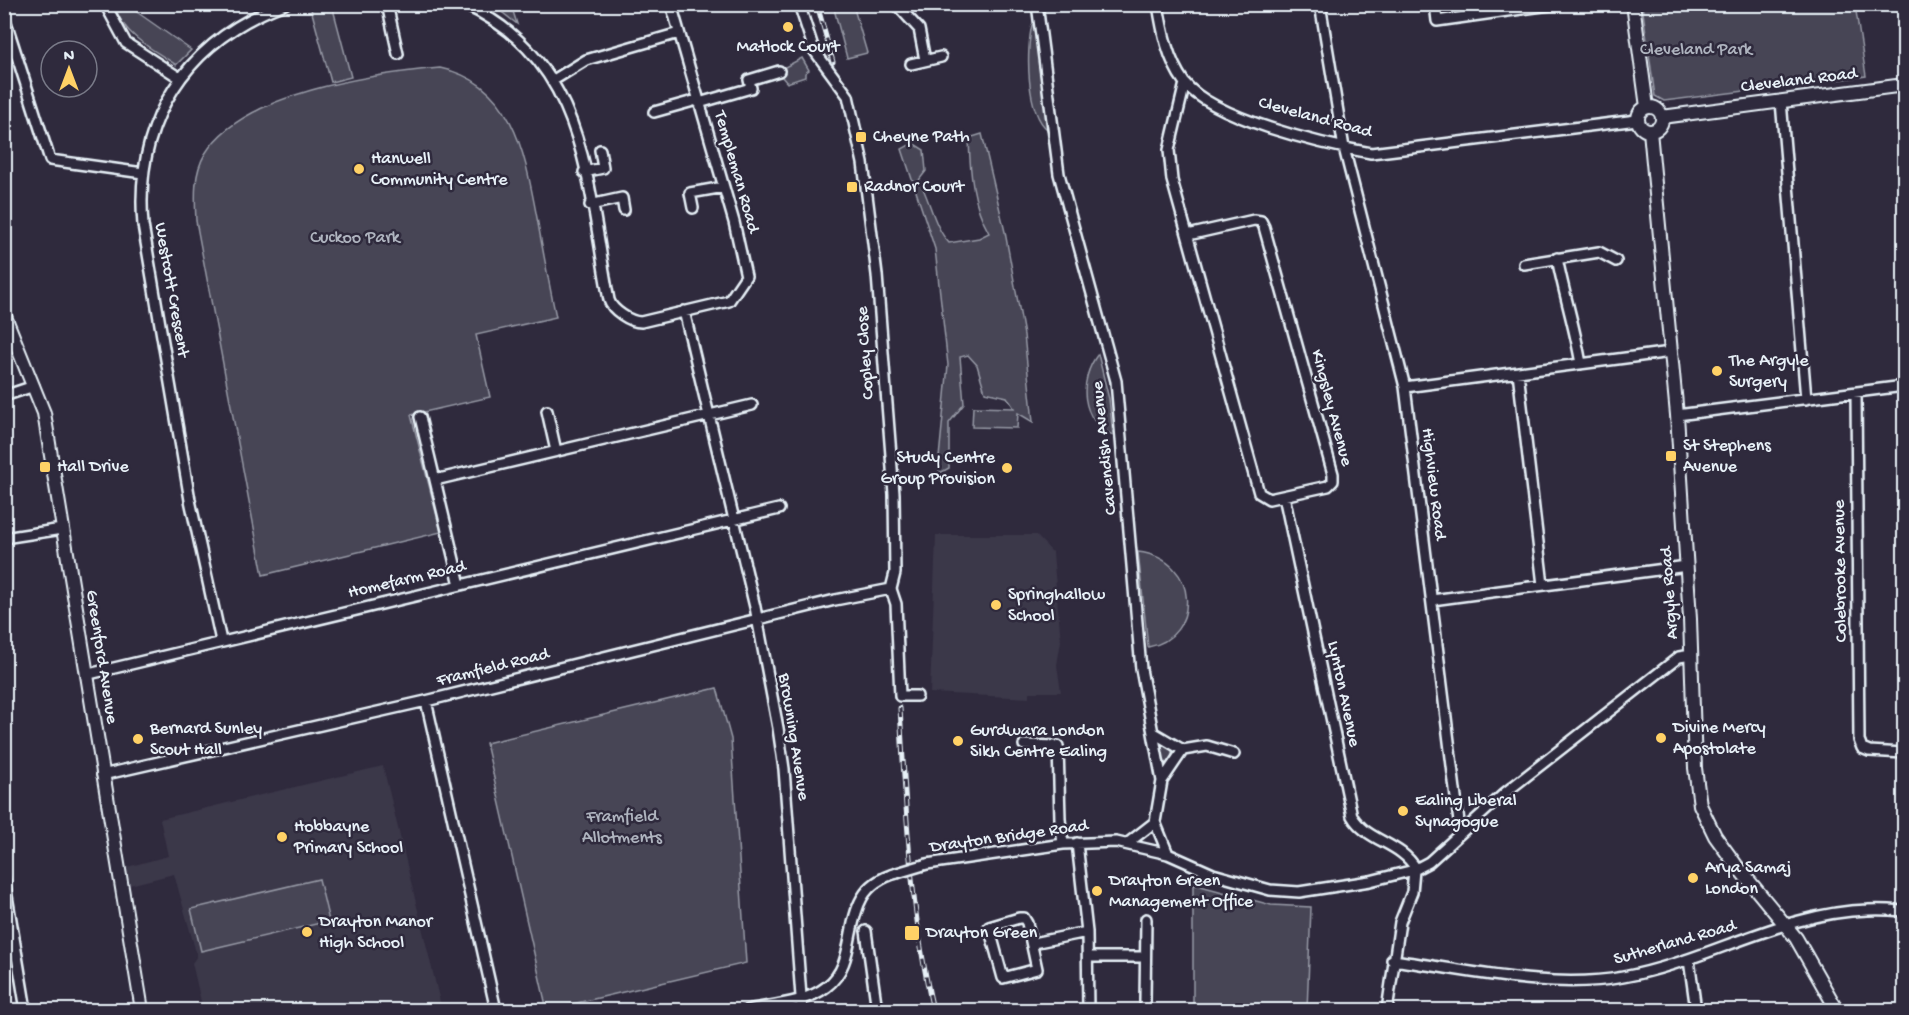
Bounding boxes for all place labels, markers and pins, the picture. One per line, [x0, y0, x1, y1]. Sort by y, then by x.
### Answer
marker: Matlock Court [781, 20, 795, 34]
place label: Matlock Court [737, 37, 841, 58]
place label: Cheyne Path [873, 127, 970, 148]
marker: Cheyne Path [854, 130, 868, 144]
place label: Hanwell Community Centre [371, 149, 508, 191]
marker: Hanwell Community Centre [352, 162, 366, 176]
place label: Radnor Court [864, 177, 965, 198]
marker: Radnor Court [845, 180, 859, 194]
place label: The Argyle Surgery [1728, 351, 1809, 393]
marker: The Argyle Surgery [1710, 364, 1724, 378]
place label: St Stephens Avenue [1683, 436, 1772, 478]
place label: Study Centre Group Provision [880, 448, 996, 490]
marker: St Stephens Avenue [1664, 449, 1678, 463]
place label: Hall Drive [57, 457, 129, 478]
marker: Hall Drive [38, 460, 52, 474]
marker: Study Centre Group Provision [1000, 461, 1014, 475]
place label: Springhallow School [1008, 585, 1105, 627]
marker: Springhallow School [989, 598, 1003, 612]
place label: Divine Mercy Apostolate [1672, 718, 1766, 760]
place label: Bernard Sunley Scout Hall [149, 719, 262, 761]
place label: Gurdwara London Sikh Centre Ealing [970, 721, 1107, 763]
marker: Divine Mercy Apostolate [1654, 731, 1668, 745]
marker: Bernard Sunley Scout Hall [131, 732, 145, 746]
marker: Gurdwara London Sikh Centre Ealing [951, 734, 965, 748]
place label: Ealing Liberal Synagogue [1415, 791, 1517, 833]
marker: Ealing Liberal Synagogue [1396, 804, 1410, 818]
place label: Hobbayne Primary School [293, 817, 403, 859]
marker: Hobbayne Primary School [275, 830, 289, 844]
place label: Arya Samaj London [1705, 858, 1791, 900]
place label: Drayton Green Management Office [1108, 871, 1254, 913]
marker: Arya Samaj London [1686, 871, 1700, 885]
marker: Drayton Green Management Office [1090, 884, 1104, 898]
place label: Drayton Manor High School [318, 912, 434, 954]
place label: Drayton Green [925, 923, 1038, 944]
marker: Drayton Green [903, 924, 921, 942]
marker: Drayton Manor High School [300, 925, 314, 939]

